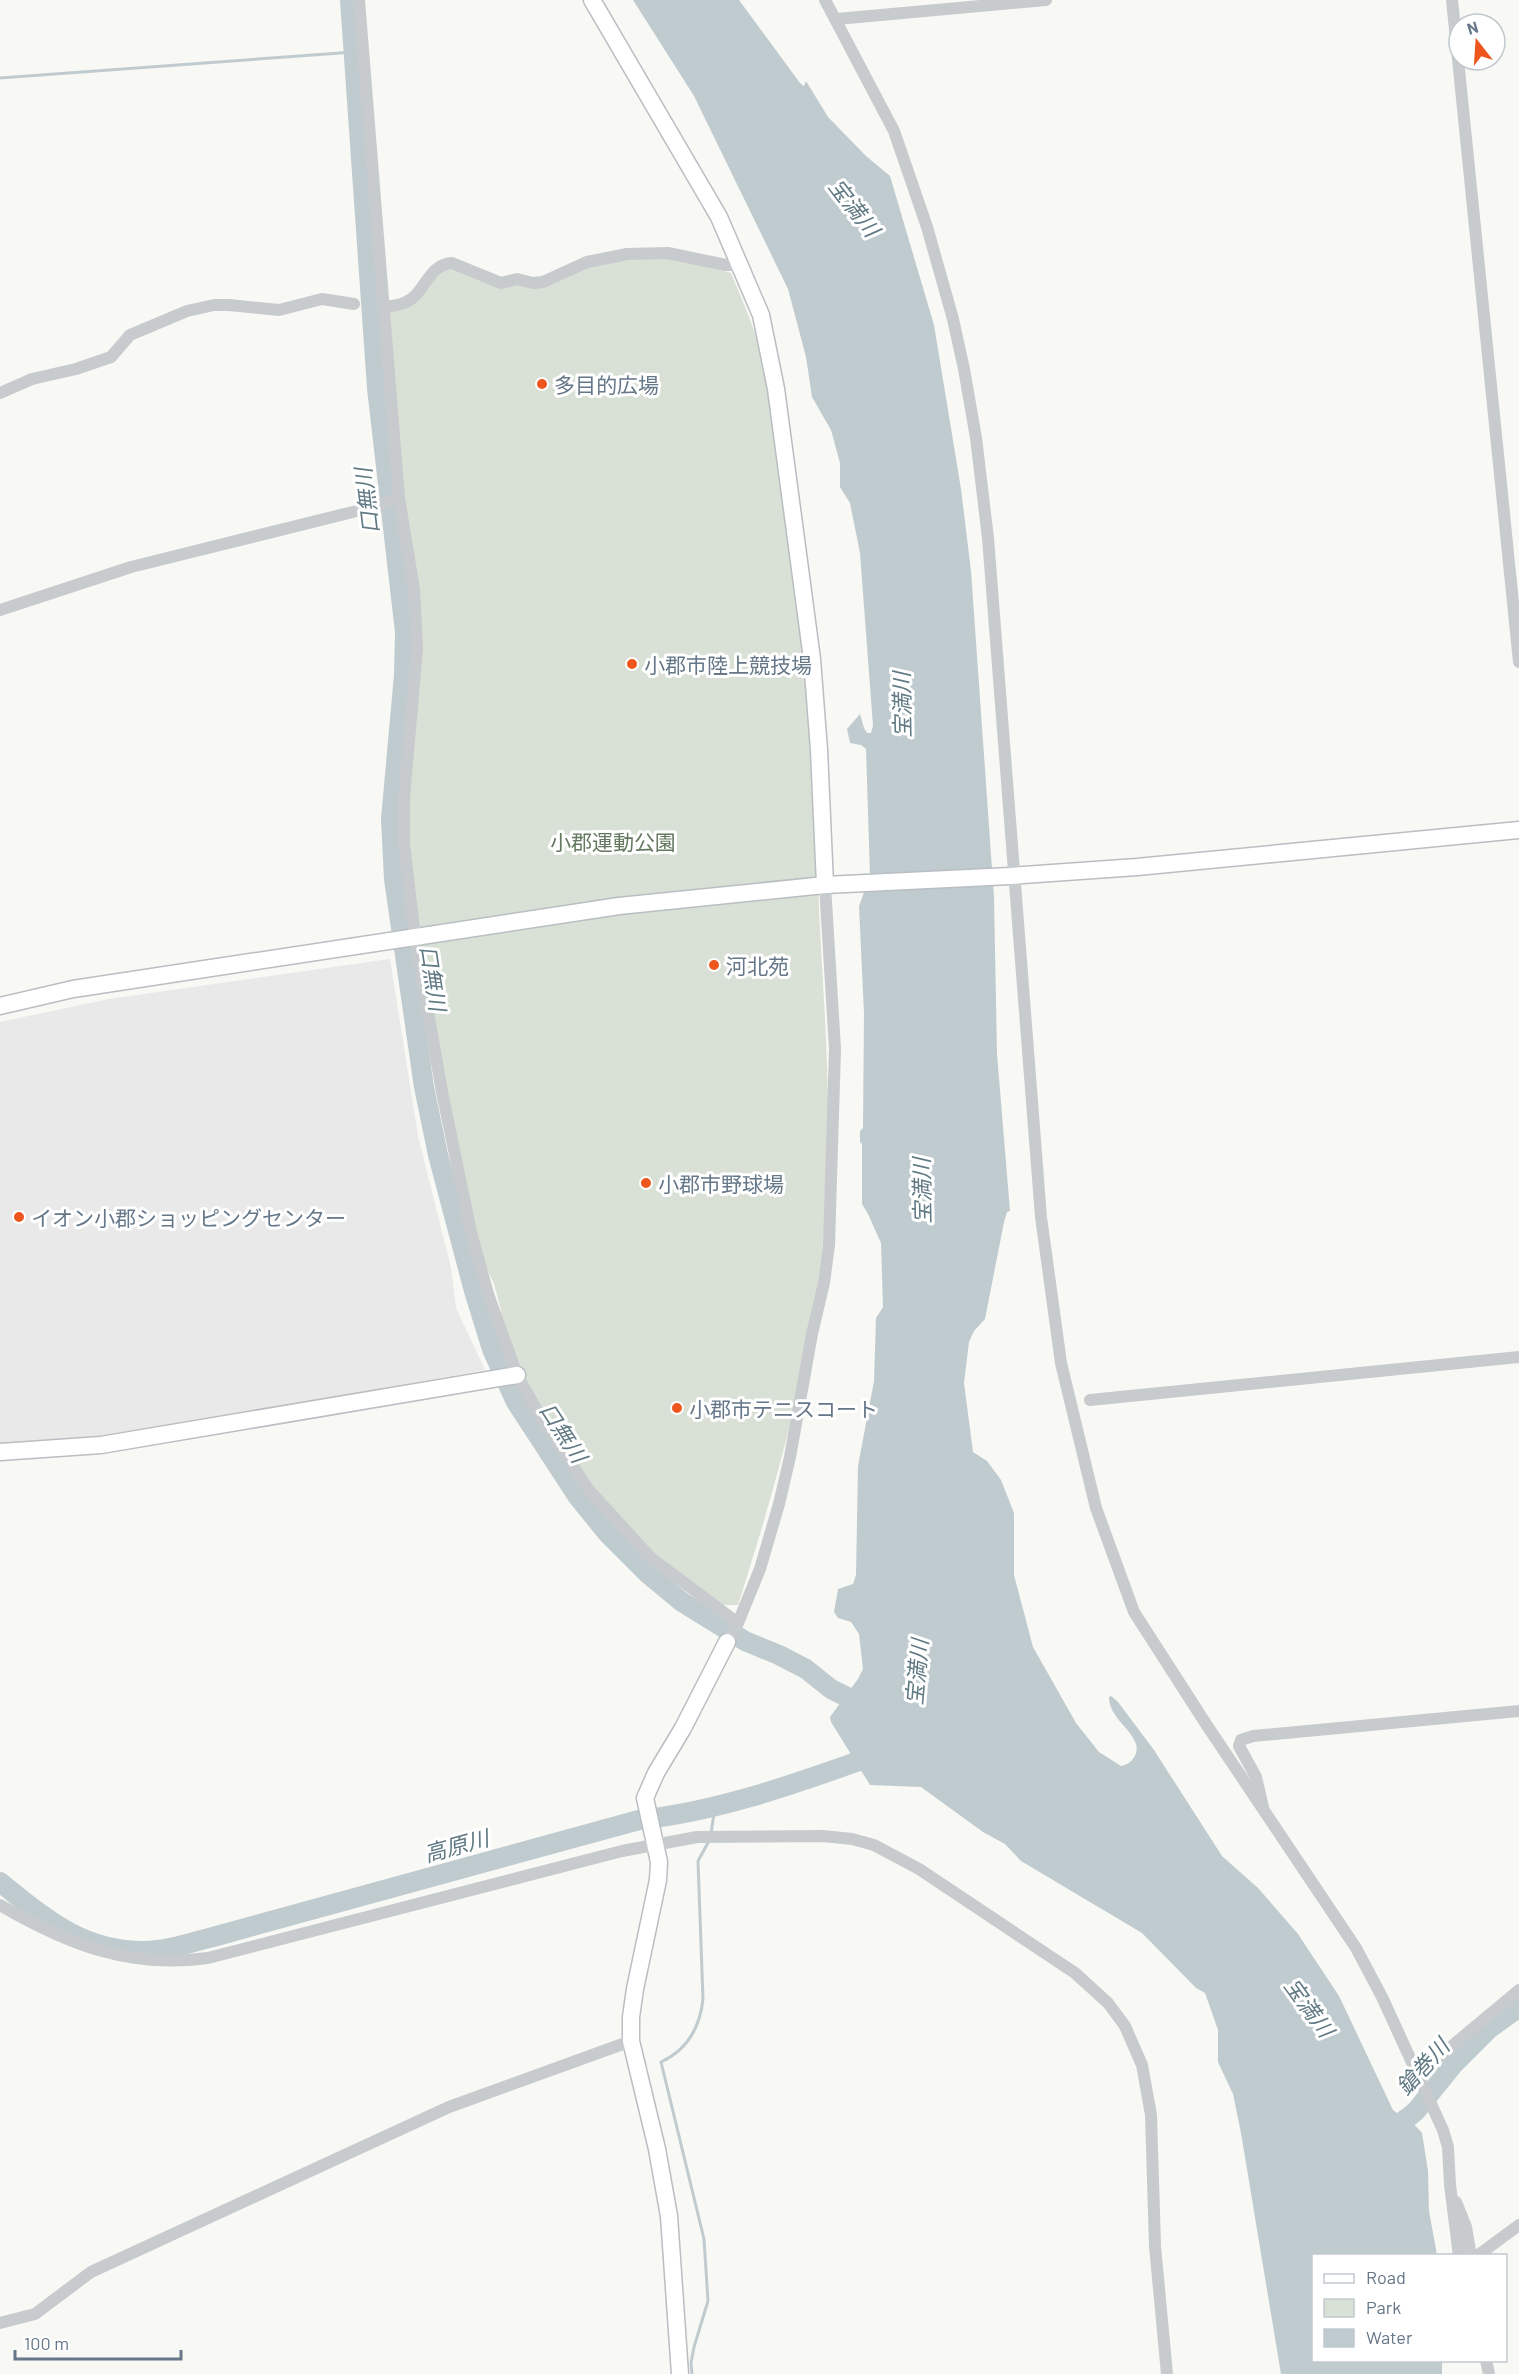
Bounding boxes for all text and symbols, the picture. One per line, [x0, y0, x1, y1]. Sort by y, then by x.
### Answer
north arrow [1447, 12, 1507, 72]
text: N [1465, 17, 1480, 38]
water label: 宝満川 [824, 173, 887, 243]
place label: 多目的広場 [554, 372, 659, 397]
marker: 多目的広場 [535, 377, 549, 391]
water label: 口無川 [349, 465, 383, 535]
place label: 小郡市陸上競技場 [644, 652, 812, 677]
marker: 小郡市陸上競技場 [625, 657, 639, 671]
water label: 宝満川 [887, 670, 915, 738]
park label: 小郡運動公園 [550, 829, 676, 854]
water label: 口無川 [416, 943, 452, 1015]
place label: 河北苑 [726, 953, 789, 978]
marker: 河北苑 [707, 958, 721, 972]
water label: 宝満川 [907, 1156, 935, 1224]
place label: 小郡市野球場 [658, 1171, 784, 1196]
marker: 小郡市野球場 [639, 1176, 653, 1190]
place label: イオン小郡ショッピングセンター [31, 1205, 346, 1230]
marker: イオン小郡ショッピングセンター [12, 1210, 26, 1224]
place label: 小郡市テニスコート [689, 1396, 878, 1421]
water label: 口無川 [535, 1397, 594, 1468]
marker: 小郡市テニスコート [670, 1401, 684, 1415]
water label: 宝満川 [900, 1636, 932, 1706]
water label: 高原川 [421, 1823, 493, 1866]
water label: 宝満川 [1280, 1973, 1341, 2043]
water label: 鎗巻川 [1390, 2031, 1455, 2099]
legend [1312, 2254, 1507, 2362]
text: Road [1366, 2266, 1406, 2288]
text: Park [1366, 2296, 1401, 2318]
scale bar [15, 2323, 182, 2361]
text: Water [1366, 2326, 1413, 2348]
text: 100 m [24, 2332, 69, 2354]

